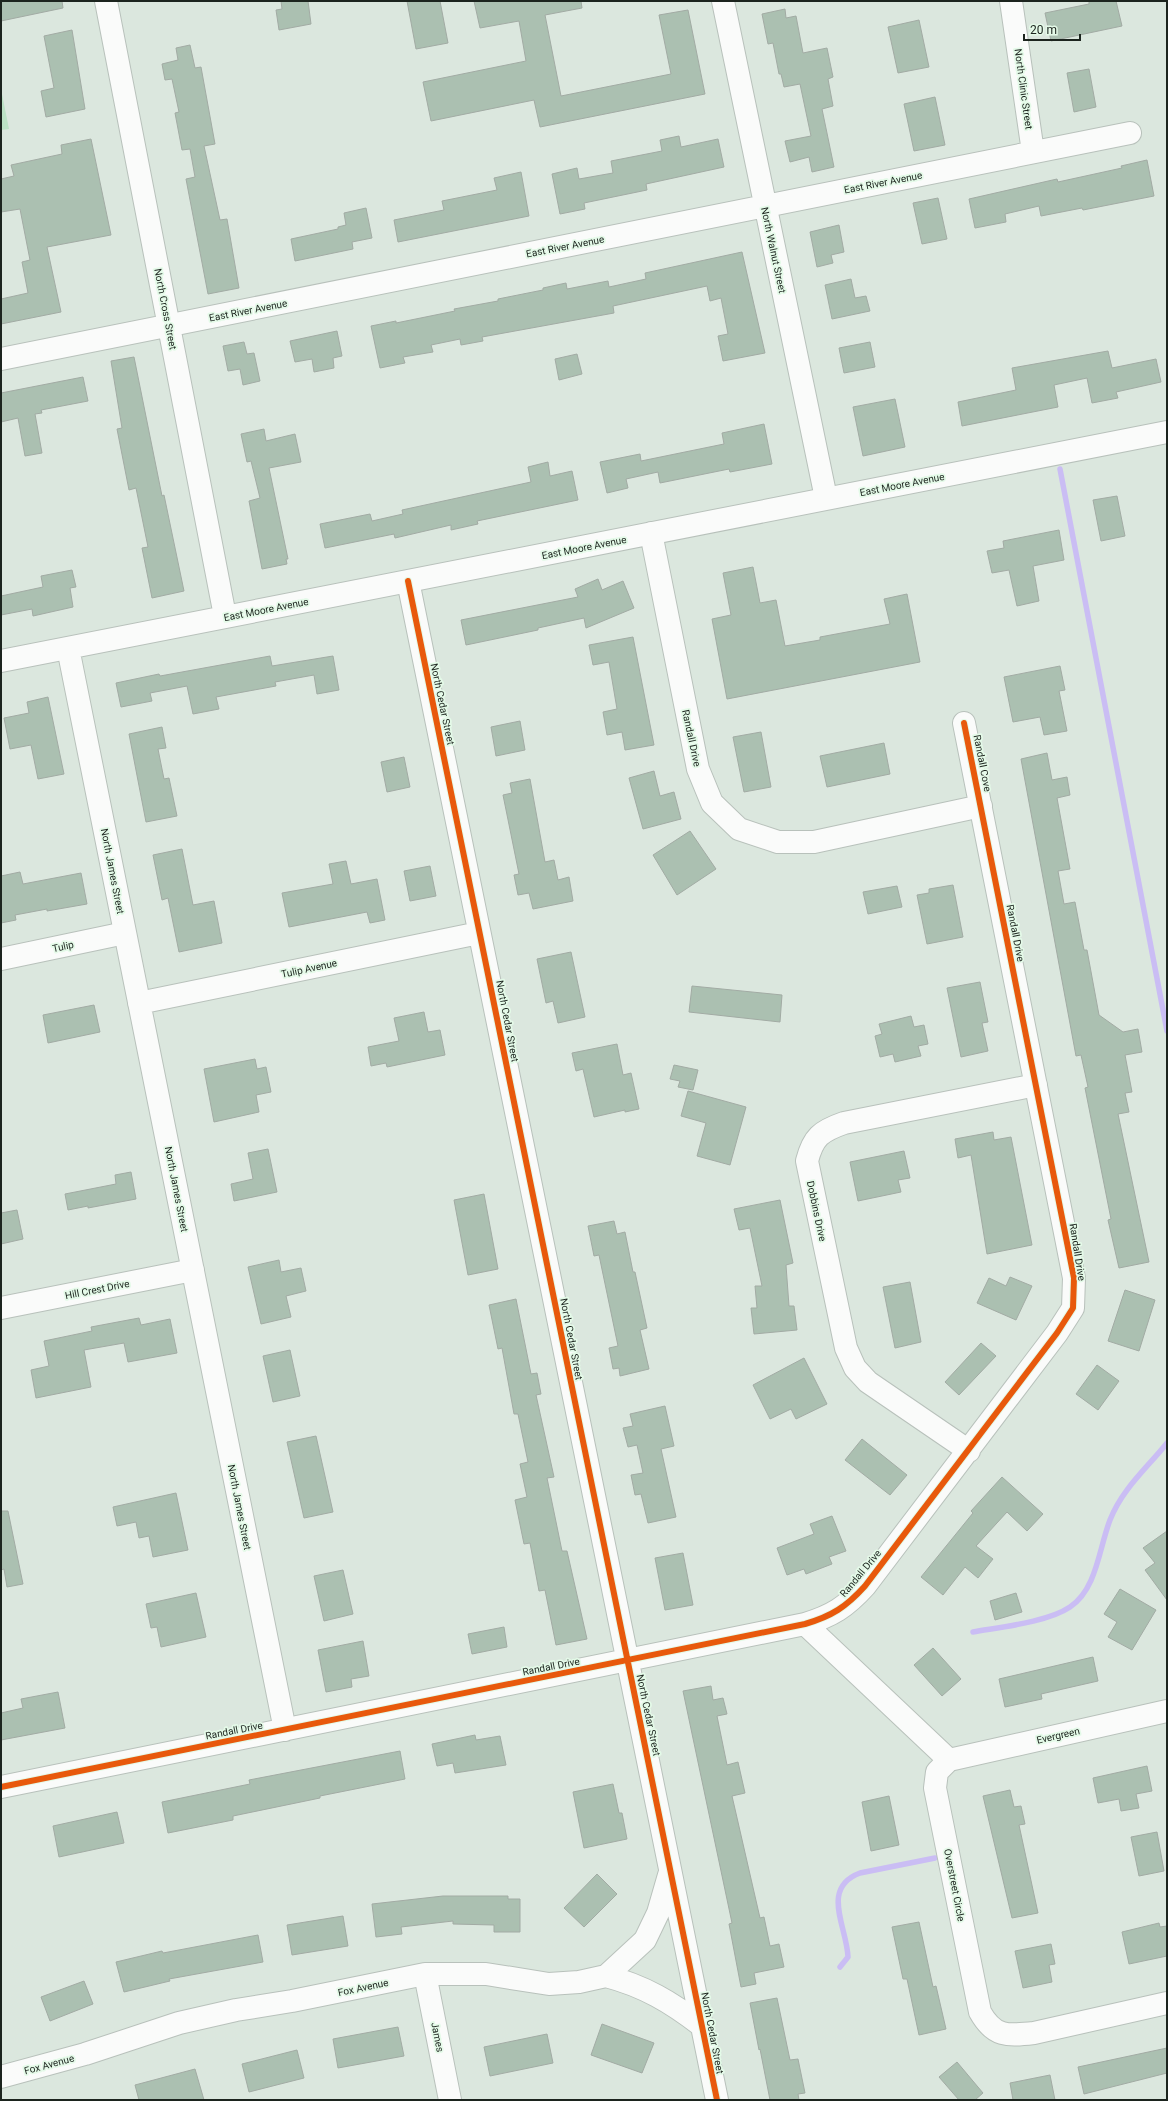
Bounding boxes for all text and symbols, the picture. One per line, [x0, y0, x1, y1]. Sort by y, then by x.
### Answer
scale bar [1024, 16, 1080, 42]
text: 20 m [1030, 23, 1057, 37]
street label: North Clinic Street [1012, 48, 1035, 130]
street label: East River Avenue [843, 170, 923, 195]
street label: North Walnut Street [759, 206, 788, 294]
street label: East River Avenue [525, 234, 605, 259]
street label: North Cross Street [152, 268, 179, 351]
street label: East River Avenue [208, 298, 288, 323]
street label: East Moore Avenue [859, 471, 945, 498]
street label: East Moore Avenue [541, 534, 627, 561]
street label: East Moore Avenue [223, 596, 309, 623]
street label: North Cedar Street [429, 662, 457, 746]
street label: Randall Drive [680, 709, 703, 768]
street label: Randall Cove [972, 734, 993, 793]
street label: North James Street [99, 827, 126, 915]
street label: Randall Drive [1005, 904, 1026, 963]
street label: Tulip [51, 939, 75, 954]
street label: Tulip Avenue [280, 957, 338, 980]
street label: North Cedar Street [494, 979, 521, 1063]
street label: North James Street [163, 1145, 190, 1233]
street label: Dobbins Drive [805, 1180, 828, 1242]
street label: Randall Drive [1068, 1223, 1087, 1282]
street label: Hill Crest Drive [64, 1278, 130, 1301]
street label: North Cedar Street [558, 1297, 585, 1381]
street label: North James Street [226, 1463, 253, 1551]
street label: Randall Drive [838, 1548, 883, 1599]
street label: Randall Drive [522, 1656, 581, 1677]
street label: North Cedar Street [635, 1673, 663, 1757]
street label: Randall Drive [205, 1720, 264, 1741]
street label: Evergreen [1035, 1725, 1081, 1746]
street label: Overstreet Circle [942, 1848, 967, 1922]
street label: Fox Avenue [337, 1977, 389, 1998]
street label: North Cedar Street [699, 1991, 726, 2075]
street label: James [429, 2021, 446, 2053]
street label: Fox Avenue [23, 2053, 75, 2076]

